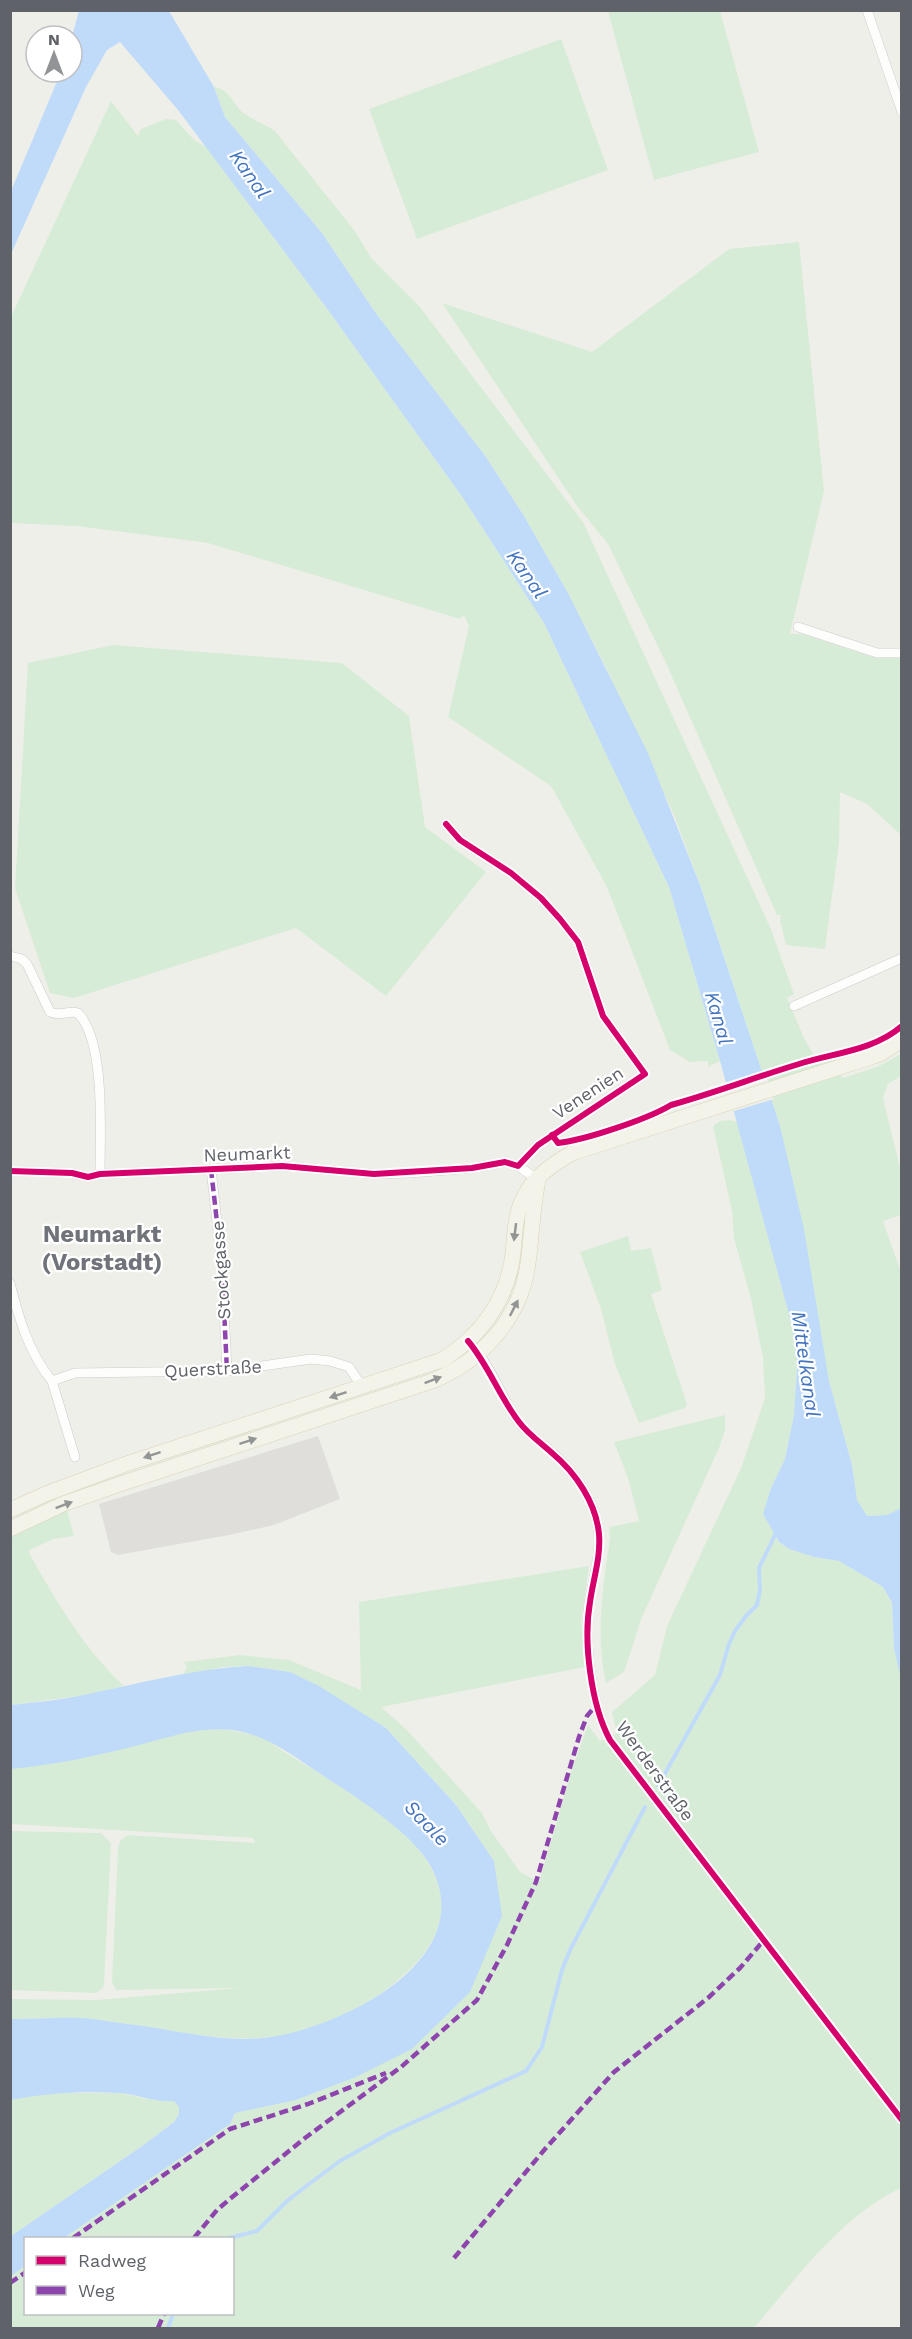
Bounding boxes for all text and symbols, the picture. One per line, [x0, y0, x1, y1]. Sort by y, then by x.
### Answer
north arrow [24, 24, 84, 84]
text: N [48, 30, 60, 49]
water label: Kanal [225, 145, 275, 203]
water label: Kanal [502, 545, 552, 603]
water label: Kanal [700, 988, 738, 1048]
street label: Venenien [548, 1062, 627, 1123]
street label: Neumarkt [203, 1141, 291, 1166]
district label: Neumarkt (Vorstadt) [42, 1220, 162, 1276]
street label: Stockgasse [207, 1220, 234, 1320]
one-way arrow [511, 1222, 520, 1241]
one-way arrow [509, 1299, 518, 1316]
water label: Mittelkanal [787, 1309, 825, 1419]
street label: Querstraße [164, 1355, 262, 1382]
one-way arrow [425, 1375, 443, 1385]
one-way arrow [329, 1391, 347, 1400]
one-way arrow [239, 1436, 257, 1445]
one-way arrow [143, 1451, 161, 1460]
one-way arrow [55, 1499, 73, 1509]
street label: Werderstraße [612, 1717, 699, 1825]
water label: Saale [399, 1795, 455, 1851]
legend [24, 2237, 234, 2315]
text: Radweg [78, 2250, 147, 2271]
text: Weg [78, 2280, 115, 2301]

